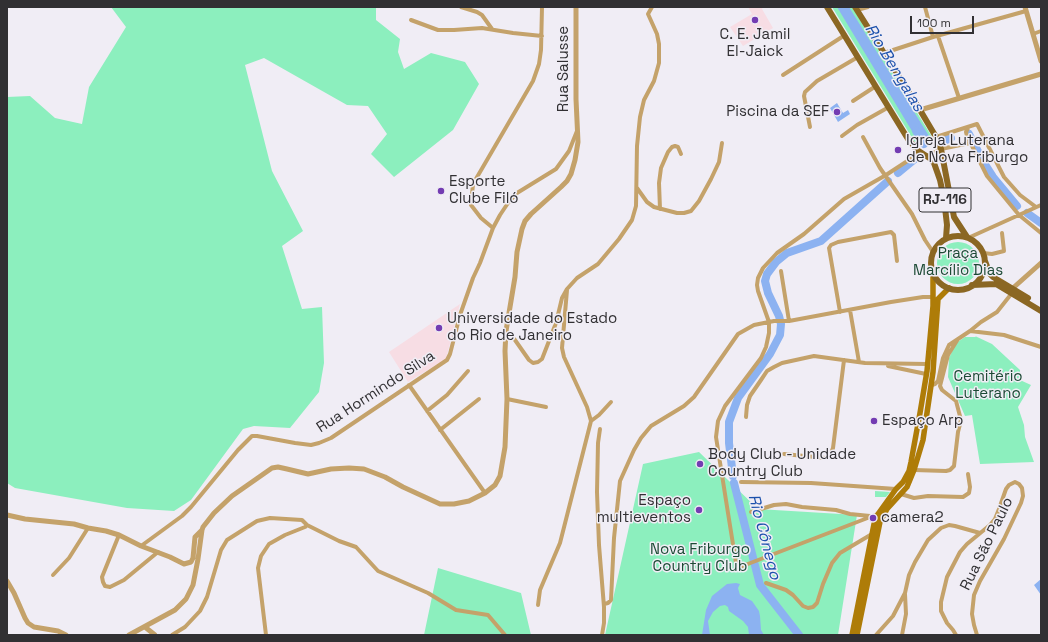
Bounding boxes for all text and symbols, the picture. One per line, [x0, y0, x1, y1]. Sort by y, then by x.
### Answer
scale bar [912, 8, 976, 34]
marker: C. E. Jamil El-Jaick [750, 15, 760, 25]
text: 100 m [917, 15, 951, 31]
water label: Rio Bengalas [860, 21, 928, 115]
street label: Rua Salusse [555, 26, 573, 112]
place label: C. E. Jamil El-Jaick [720, 26, 790, 61]
place label: Piscina da SEF [726, 103, 829, 121]
marker: Piscina da SEF [832, 107, 842, 117]
place label: Igreja Luterana de Nova Friburgo [906, 132, 1028, 167]
marker: Igreja Luterana de Nova Friburgo [893, 145, 903, 155]
place label: Esporte Clube Filó [449, 173, 519, 208]
marker: Esporte Clube Filó [436, 186, 446, 196]
road number: RJ-116 [919, 188, 971, 212]
park label: Praça Marcílio Dias [913, 245, 1003, 280]
place label: Universidade do Estado do Rio de Janeiro [447, 310, 617, 345]
marker: Universidade do Estado do Rio de Janeiro [434, 323, 444, 333]
street label: Rua Hormindo Silva [313, 347, 439, 437]
park label: Cemitério Luterano [953, 368, 1023, 403]
place label: Espaço Arp [882, 412, 963, 430]
marker: Espaço Arp [869, 416, 879, 426]
place label: Body Club - Unidade Country Club [708, 446, 856, 481]
marker: Body Club - Unidade Country Club [695, 459, 705, 469]
place label: Espaço multieventos [597, 492, 691, 527]
water label: Rio Cônego [743, 492, 785, 582]
street label: Rua São Paulo [957, 495, 1017, 593]
marker: Espaço multieventos [694, 505, 704, 515]
place label: camera2 [881, 509, 943, 527]
marker: camera2 [868, 513, 878, 523]
park label: Nova Friburgo Country Club [650, 541, 750, 576]

